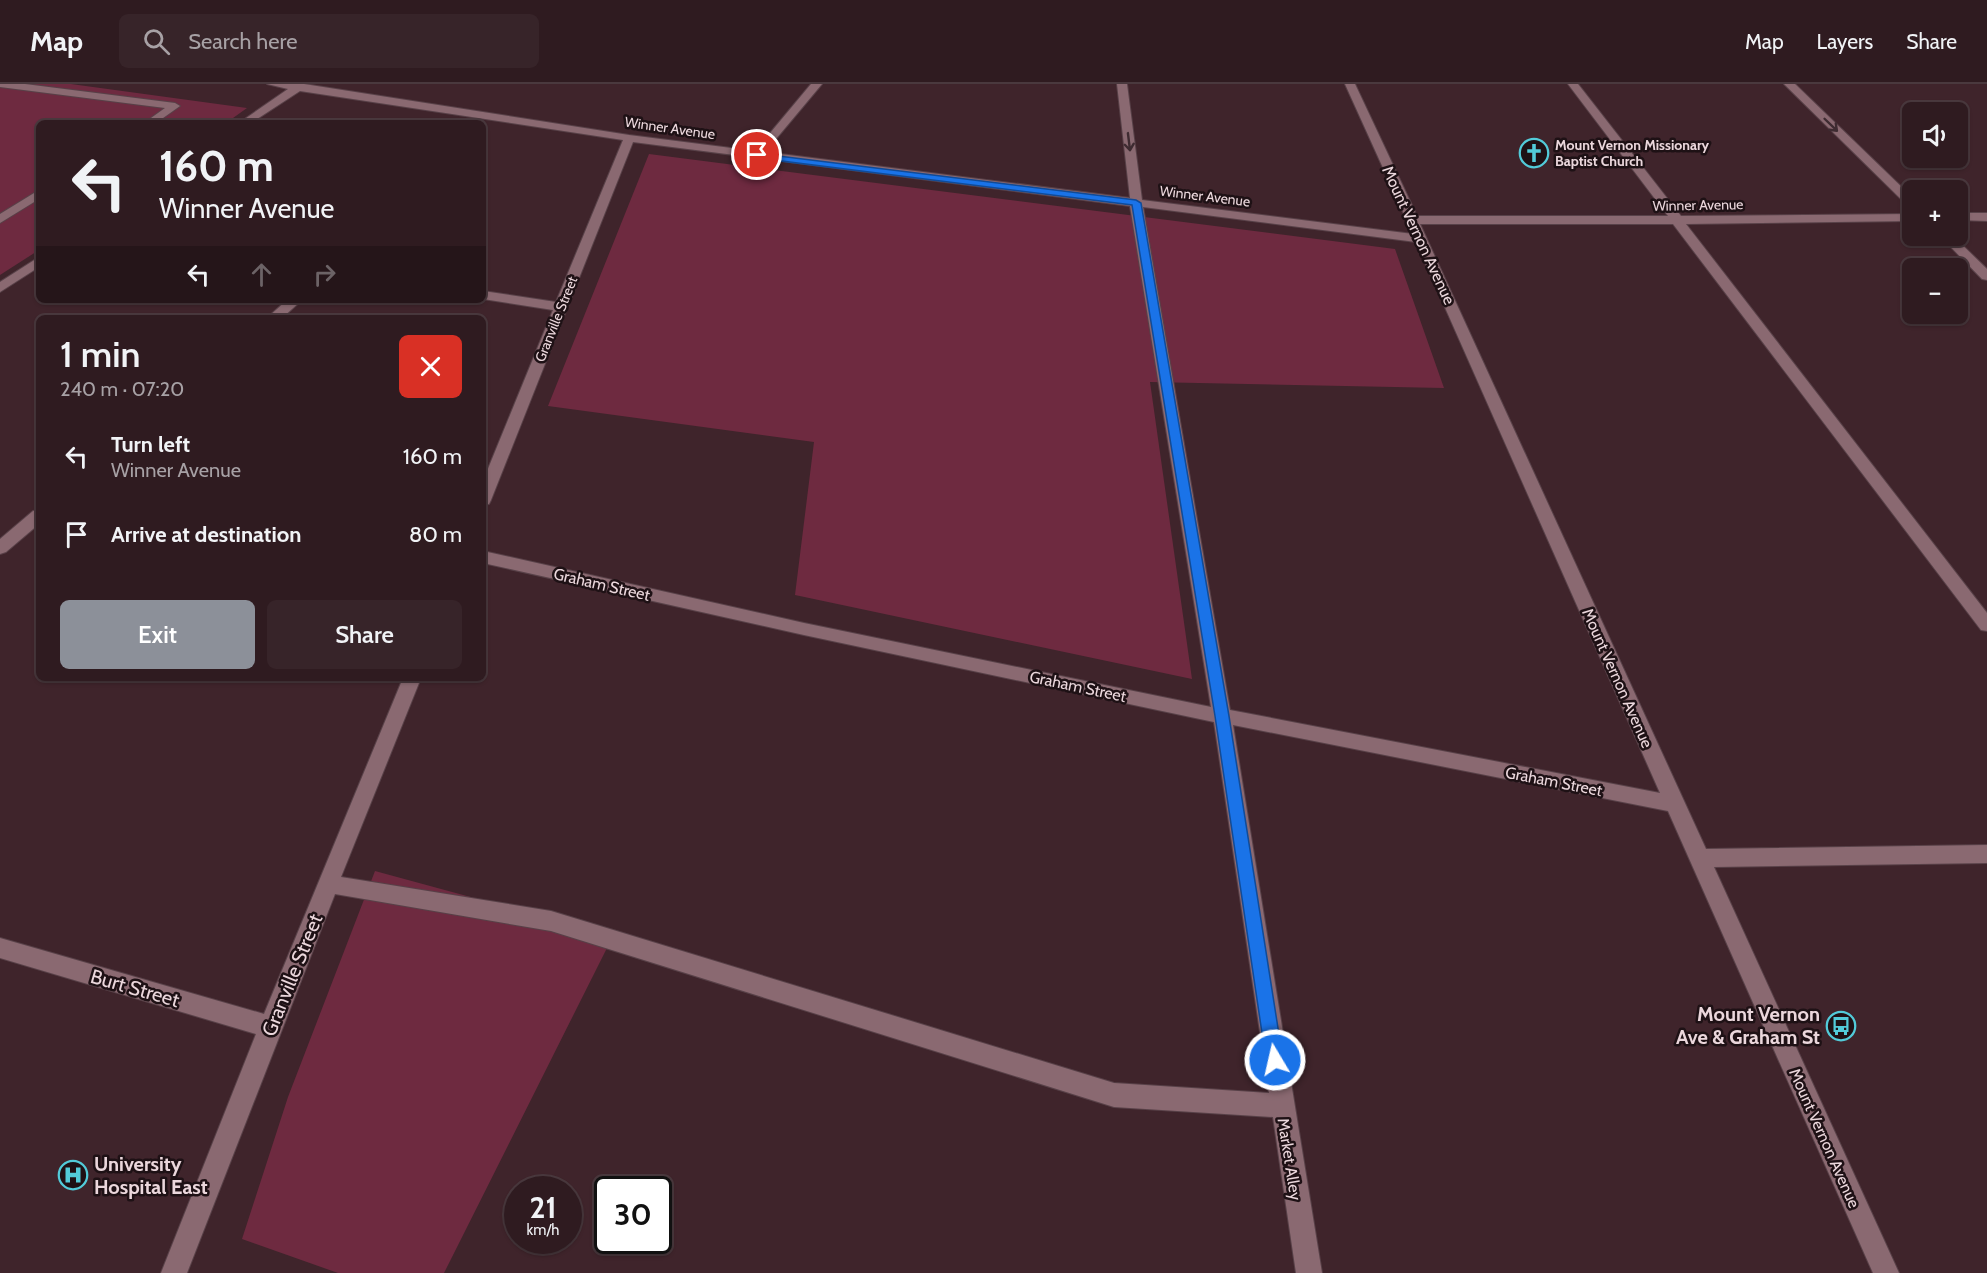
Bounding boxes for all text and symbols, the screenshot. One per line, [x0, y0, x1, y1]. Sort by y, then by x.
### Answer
search box [119, 14, 539, 68]
text: Map [30, 24, 83, 58]
icon: search [140, 25, 173, 58]
text: Search here [188, 28, 297, 55]
text: Map [1745, 29, 1784, 54]
text: Layers [1817, 29, 1873, 54]
text: Share [1906, 29, 1957, 54]
map controls [1902, 102, 1968, 324]
button: sound [1902, 102, 1968, 168]
street label: Winner Avenue [624, 113, 716, 143]
one-way arrow [1823, 117, 1838, 132]
pin [731, 129, 782, 180]
one-way arrow [1124, 132, 1135, 151]
place label: Mount Vernon Missionary Baptist Church [1555, 136, 1710, 170]
church icon: Mount Vernon Missionary Baptist Church [1518, 137, 1550, 169]
icon: arrive [740, 138, 773, 171]
text: 160 m [159, 140, 274, 192]
icon: left [60, 144, 138, 222]
street label: Mount Vernon Avenue [1378, 163, 1459, 308]
button: + [1902, 180, 1968, 246]
street label: Winner Avenue [1159, 182, 1251, 210]
text: Winner Avenue [159, 192, 334, 225]
street label: Winner Avenue [1652, 195, 1744, 215]
icon: left [182, 258, 215, 291]
icon: ahead [245, 258, 278, 291]
icon: right [308, 258, 341, 291]
button: − [1902, 258, 1968, 324]
street label: Granville Street [531, 273, 581, 364]
text: 1 min [60, 332, 140, 376]
button: close [399, 335, 462, 398]
text: 240 m · 07:20 [60, 377, 184, 401]
text: Turn left [111, 431, 190, 458]
icon: left [60, 440, 93, 473]
text: 160 m [403, 443, 462, 470]
text: Winner Avenue [111, 458, 241, 482]
icon: arrive [60, 518, 93, 551]
text: Arrive at destination [111, 521, 301, 548]
text: 80 m [409, 521, 462, 548]
street label: Graham Street [552, 564, 653, 605]
button: Exit [60, 600, 255, 669]
button: Share [267, 600, 462, 669]
street label: Mount Vernon Avenue [1578, 605, 1657, 751]
street label: Graham Street [1028, 667, 1129, 706]
street label: Graham Street [1504, 763, 1605, 800]
street label: Granville Street [257, 910, 327, 1040]
street label: Burt Street [88, 964, 182, 1012]
place label: Mount Vernon Ave & Graham St [1676, 1002, 1820, 1049]
bus stop icon: Mount Vernon Ave & Graham St [1825, 1010, 1857, 1042]
position arrow [1243, 1028, 1307, 1092]
street label: Mount Vernon Avenue [1785, 1065, 1864, 1211]
street label: Market Alley [1274, 1117, 1305, 1202]
place label: University Hospital East [94, 1152, 208, 1199]
hospital icon: University Hospital East [57, 1159, 89, 1191]
speed limit sign: 30 [594, 1176, 672, 1254]
text: 21 [530, 1189, 556, 1226]
text: km/h [527, 1221, 559, 1239]

